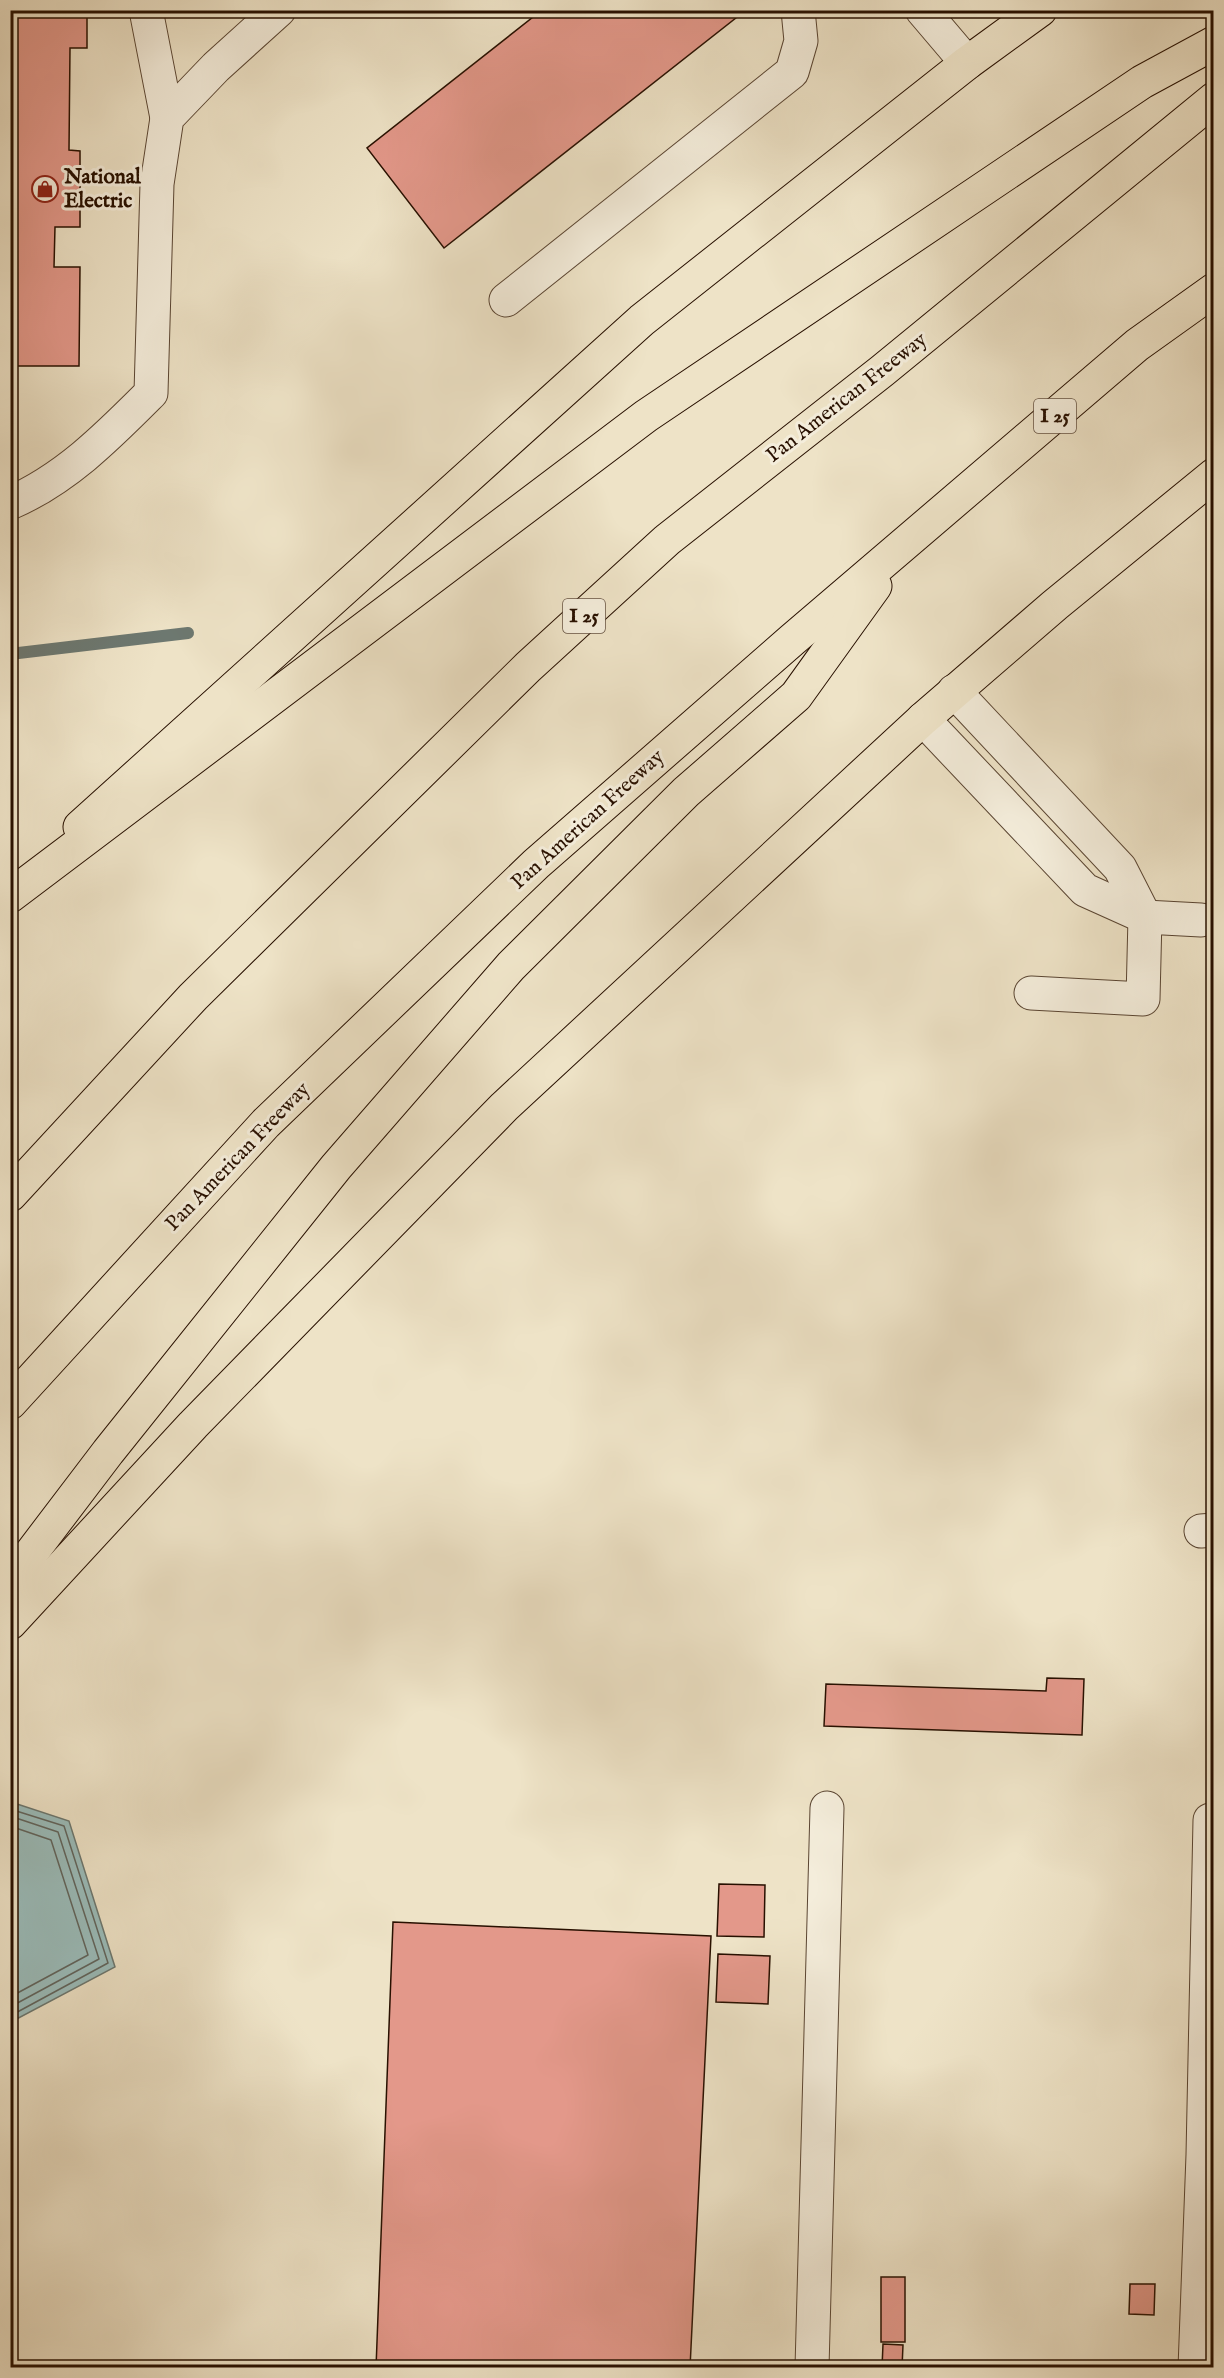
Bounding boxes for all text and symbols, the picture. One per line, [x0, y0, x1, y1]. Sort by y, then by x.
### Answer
place label: National Electric [63, 164, 142, 215]
shop icon: National Electric [30, 174, 60, 204]
street label: Pan American Freeway [761, 326, 933, 469]
road number: I 25 [1034, 399, 1076, 433]
road number: I 25 [563, 599, 605, 633]
street label: Pan American Freeway [506, 744, 671, 896]
street label: Pan American Freeway [160, 1076, 317, 1237]

